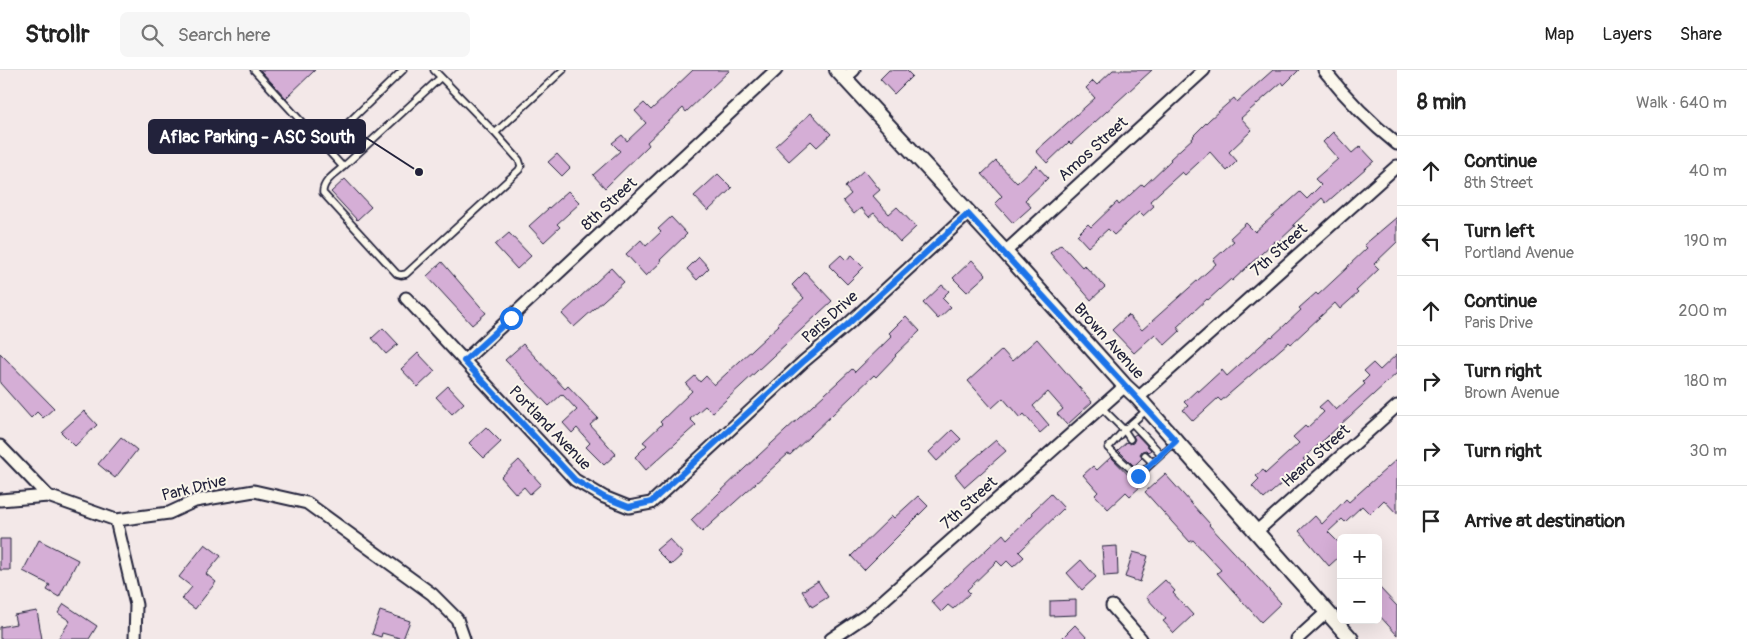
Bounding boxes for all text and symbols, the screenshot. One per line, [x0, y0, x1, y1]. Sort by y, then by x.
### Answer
search box [120, 12, 470, 57]
text: Strollr [25, 20, 90, 49]
icon: search [138, 21, 166, 49]
text: Search here [178, 23, 270, 47]
text: Map [1545, 23, 1574, 46]
text: Layers [1602, 23, 1652, 46]
text: Share [1680, 23, 1722, 46]
text: 8 min [1417, 89, 1466, 116]
text: Walk · 640 m [1636, 93, 1727, 113]
street label: Amos Street [1054, 112, 1132, 186]
callout: Aflac Parking - ASC South [149, 120, 365, 153]
text: Aflac Parking - ASC South [159, 126, 356, 149]
text: Continue [1464, 149, 1537, 173]
icon: ahead [1417, 157, 1445, 185]
text: 40 m [1689, 161, 1727, 181]
street label: 8th Street [577, 173, 641, 235]
text: 8th Street [1464, 173, 1533, 193]
street label: 7th Street [1247, 219, 1312, 281]
text: Turn left [1464, 219, 1534, 243]
icon: left [1417, 227, 1445, 255]
text: 190 m [1684, 231, 1727, 251]
text: Portland Avenue [1464, 243, 1574, 263]
street label: Paris Drive [798, 286, 862, 348]
text: Continue [1464, 289, 1537, 313]
icon: ahead [1417, 297, 1445, 325]
street label: Brown Avenue [1070, 299, 1148, 383]
text: 200 m [1679, 301, 1727, 321]
route start [500, 307, 523, 330]
text: Paris Drive [1464, 313, 1533, 333]
text: Turn right [1464, 359, 1542, 383]
icon: right [1417, 367, 1445, 395]
text: 180 m [1684, 371, 1727, 391]
street label: Portland Avenue [505, 382, 595, 475]
text: Brown Avenue [1464, 383, 1559, 403]
street label: Heard Street [1278, 420, 1355, 492]
icon: right [1417, 437, 1445, 465]
text: Turn right [1464, 439, 1542, 463]
text: 30 m [1689, 441, 1727, 461]
route end [1127, 465, 1150, 488]
street label: Park Drive [160, 470, 228, 506]
street label: 7th Street [937, 472, 1002, 534]
icon: arrive [1417, 507, 1445, 535]
text: Arrive at destination [1464, 509, 1625, 533]
map controls [1337, 534, 1382, 624]
button: + [1337, 534, 1382, 579]
button: − [1337, 579, 1382, 624]

